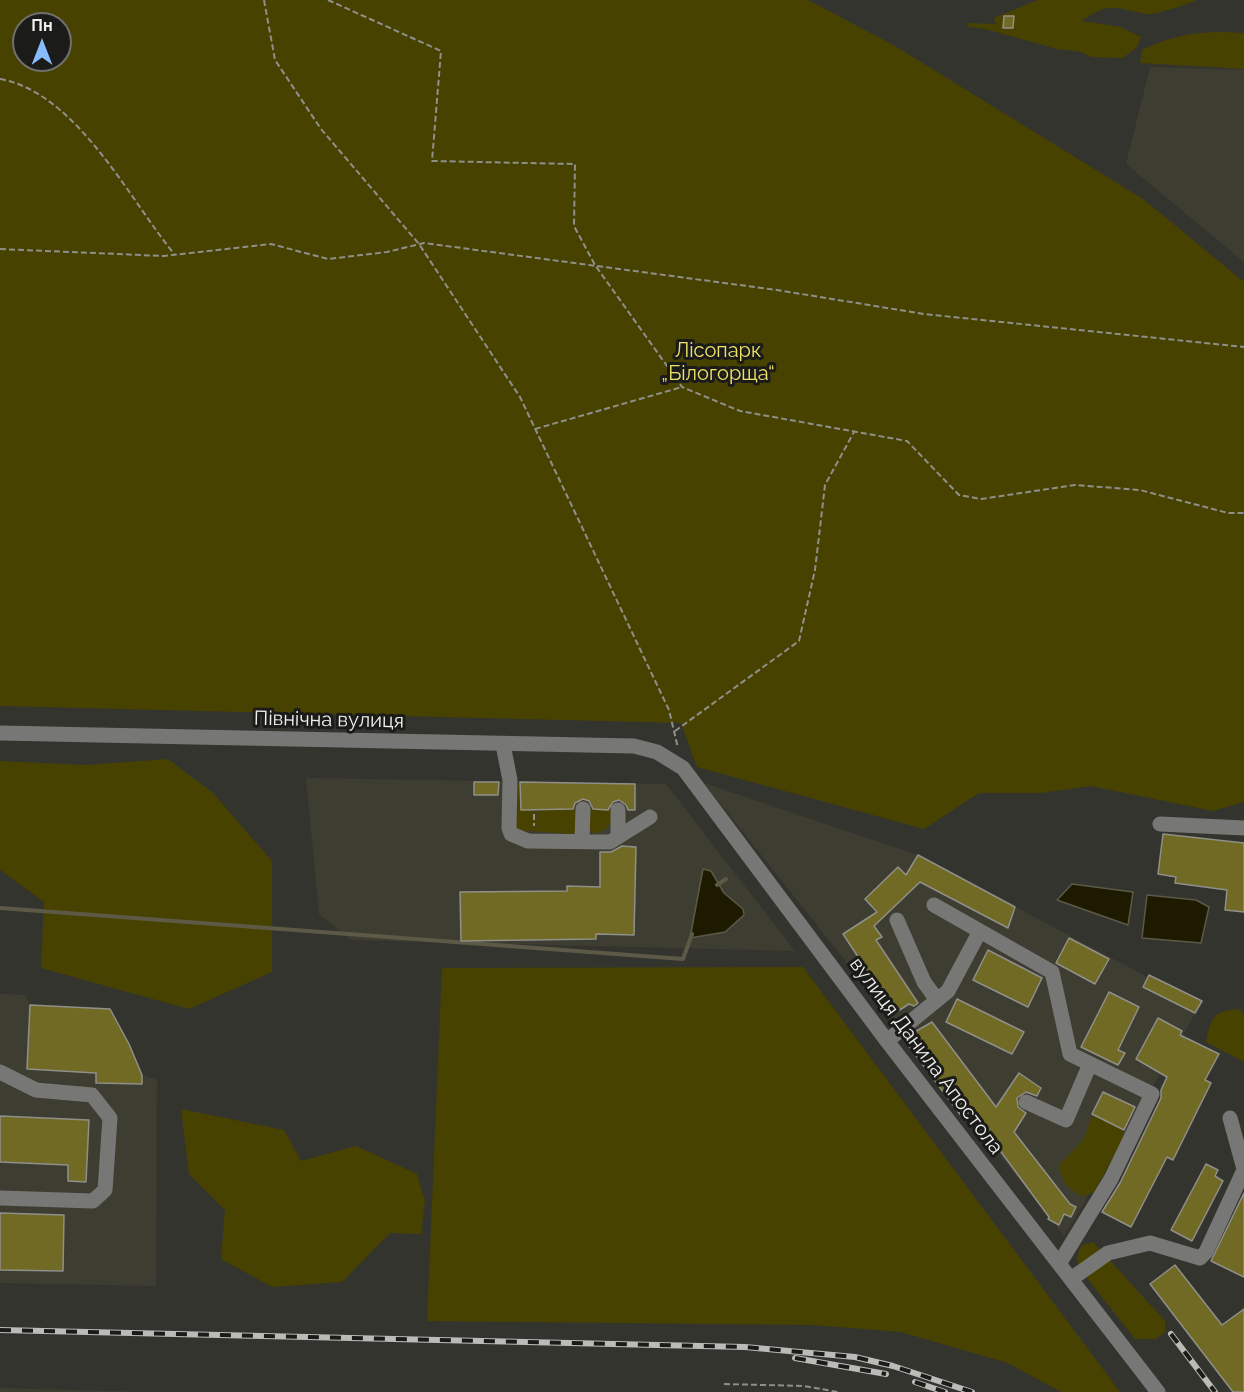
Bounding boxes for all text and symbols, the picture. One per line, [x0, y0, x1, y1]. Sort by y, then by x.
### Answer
north arrow [12, 12, 72, 72]
text: Пн [31, 16, 53, 35]
park label: Лісопарк „Білогорща“ [661, 339, 775, 386]
street label: Північна вулиця [254, 707, 404, 733]
street label: вулиця Данила Апостола [844, 953, 1008, 1159]

